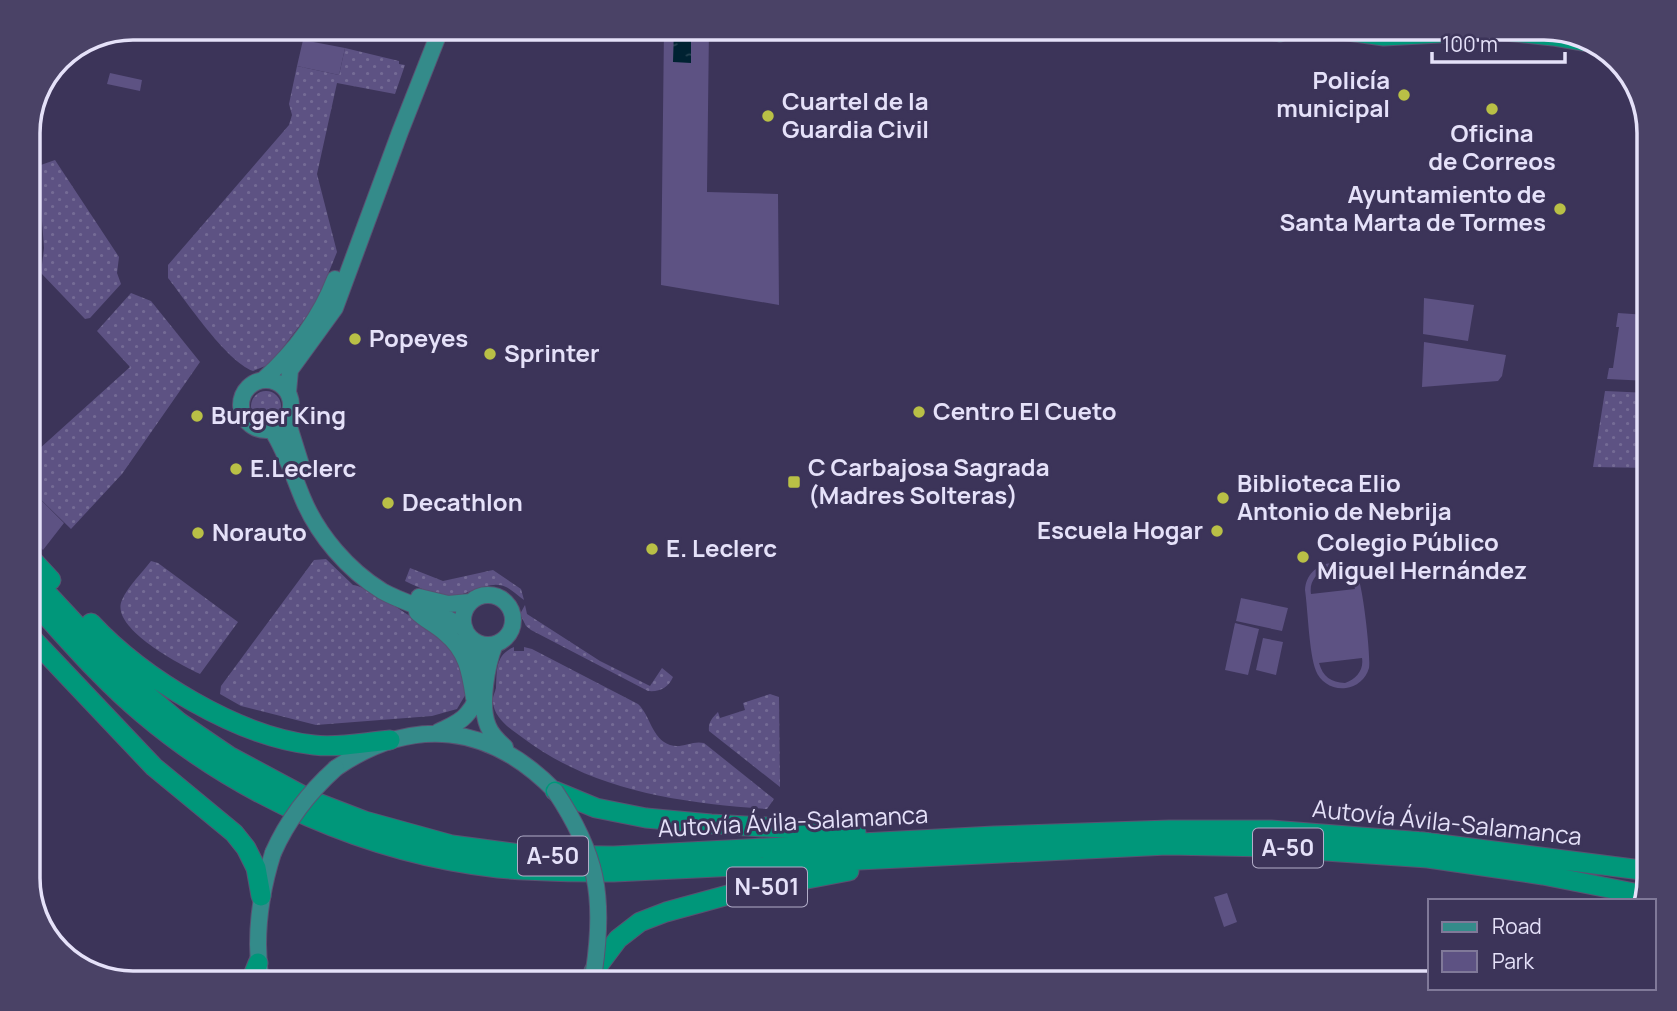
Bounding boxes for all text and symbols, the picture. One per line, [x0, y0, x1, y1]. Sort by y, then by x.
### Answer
scale bar [1432, 21, 1565, 65]
text: 100 m [1442, 30, 1498, 58]
place label: Policía municipal [1276, 63, 1390, 124]
place label: Cuartel de la Guardia Civil [782, 84, 929, 145]
marker: Policía municipal [1396, 87, 1412, 103]
marker: Oficina de Correos [1484, 101, 1500, 117]
marker: Cuartel de la Guardia Civil [760, 108, 776, 124]
place label: Oficina de Correos [1428, 116, 1556, 177]
place label: Ayuntamiento de Santa Marta de Tormes [1280, 177, 1546, 238]
marker: Ayuntamiento de Santa Marta de Tormes [1552, 201, 1568, 217]
place label: Popeyes [369, 321, 468, 354]
marker: Popeyes [347, 331, 363, 347]
place label: Sprinter [504, 336, 600, 369]
marker: Sprinter [482, 346, 498, 362]
place label: Centro El Cueto [933, 394, 1117, 427]
place label: Burger King [211, 398, 346, 431]
marker: Centro El Cueto [911, 404, 927, 420]
marker: Burger King [189, 408, 205, 424]
place label: C Carbajosa Sagrada (Madres Solteras) [808, 450, 1049, 511]
place label: E.Leclerc [250, 451, 357, 484]
marker: E.Leclerc [228, 461, 244, 477]
place label: Biblioteca Elio Antonio de Nebrija [1237, 466, 1452, 527]
marker: C Carbajosa Sagrada (Madres Solteras) [786, 474, 802, 490]
place label: Decathlon [402, 485, 523, 518]
marker: Biblioteca Elio Antonio de Nebrija [1215, 490, 1231, 506]
marker: Decathlon [380, 495, 396, 511]
place label: Escuela Hogar [1037, 513, 1203, 546]
place label: Norauto [212, 515, 307, 548]
marker: Escuela Hogar [1209, 523, 1225, 539]
marker: Norauto [190, 525, 206, 541]
place label: Colegio Público Miguel Hernández [1317, 525, 1527, 586]
place label: E. Leclerc [666, 531, 777, 564]
marker: E. Leclerc [644, 541, 660, 557]
marker: Colegio Público Miguel Hernández [1295, 549, 1311, 565]
street label: Autovía Ávila-Salamanca [1311, 791, 1584, 852]
street label: Autovía Ávila-Salamanca [657, 797, 929, 844]
road number: A-50 [1253, 828, 1323, 868]
road number: A-50 [518, 836, 588, 876]
road number: N-501 [727, 867, 807, 906]
legend [1428, 899, 1656, 990]
text: Road [1492, 912, 1542, 940]
text: Park [1492, 947, 1534, 975]

